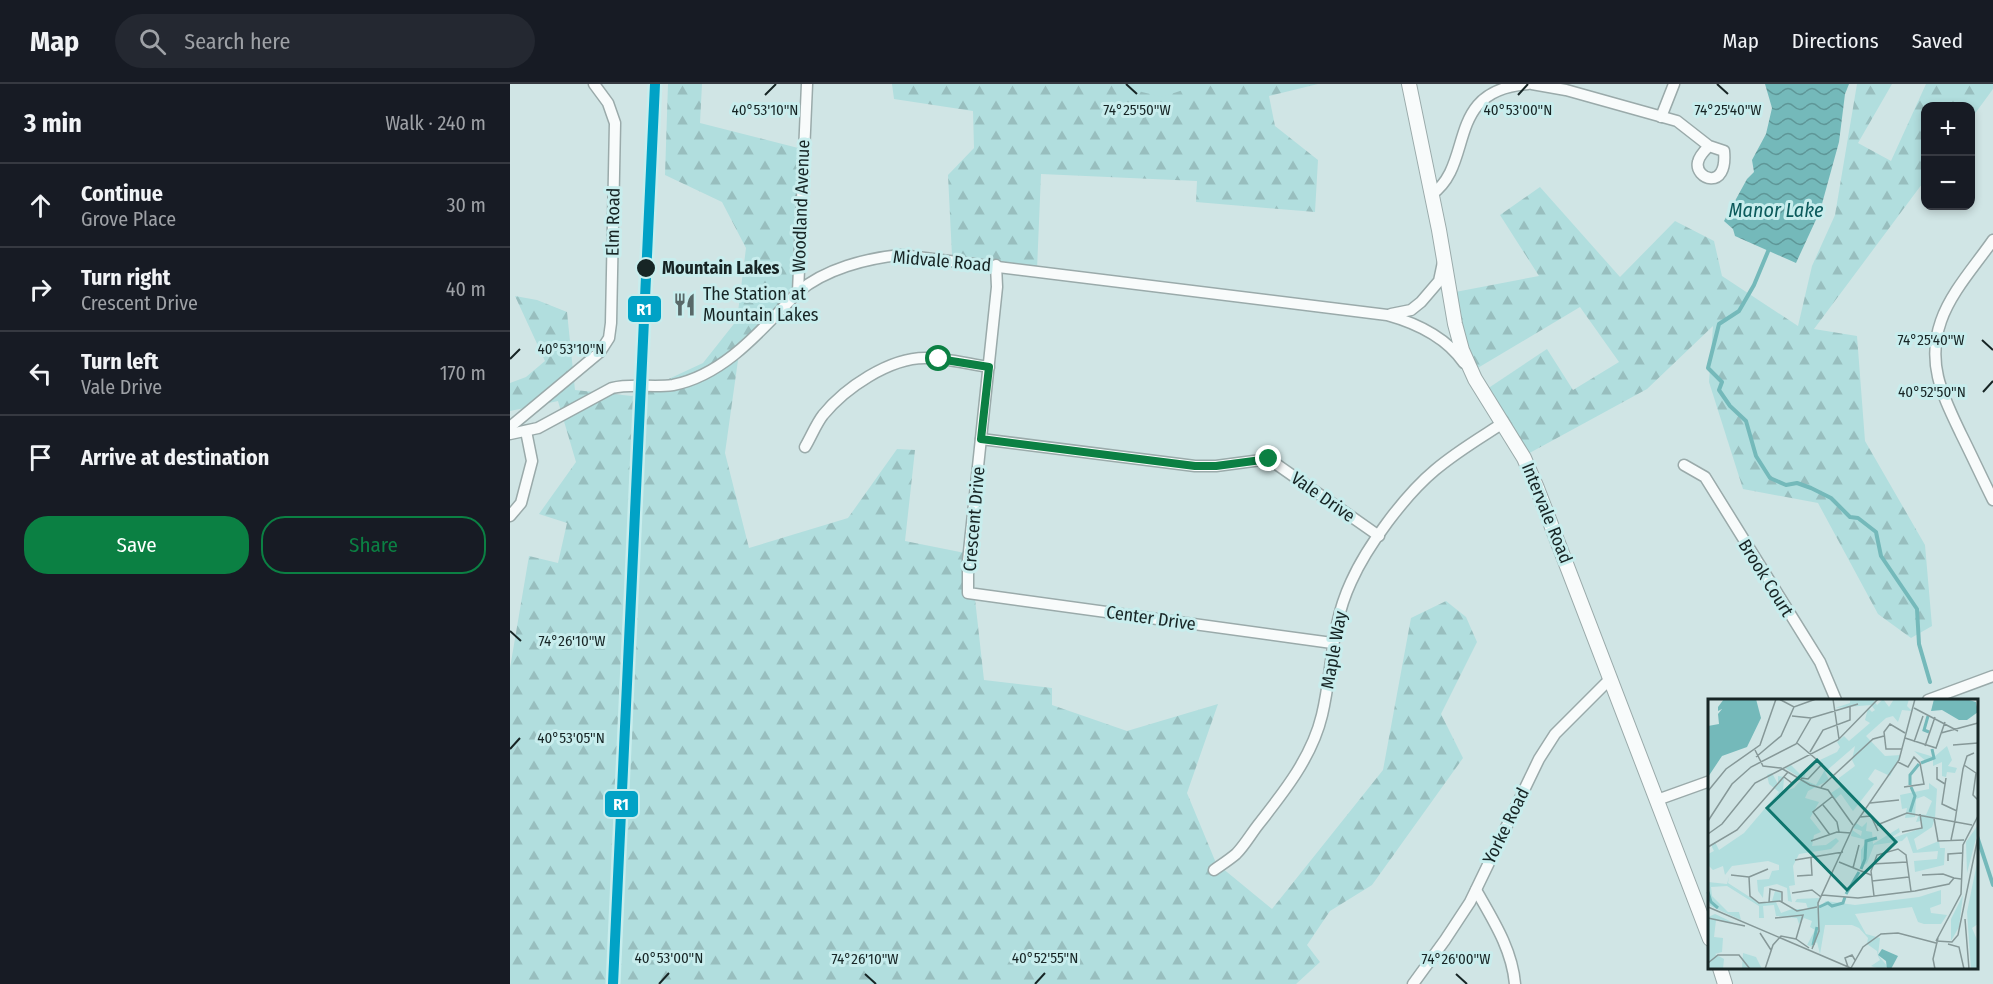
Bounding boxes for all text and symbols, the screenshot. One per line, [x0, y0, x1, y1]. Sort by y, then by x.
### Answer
search box [115, 14, 535, 68]
text: Map [30, 25, 79, 58]
icon: search [136, 25, 169, 58]
text: Search here [184, 28, 290, 55]
text: Map [1722, 28, 1759, 54]
text: Directions [1792, 28, 1879, 54]
text: Saved [1912, 28, 1963, 54]
text: 40°53'10"N [732, 101, 798, 119]
text: 74°25'50"W [1103, 101, 1171, 119]
text: 40°53'00"N [1484, 101, 1552, 119]
text: 74°25'40"W [1694, 101, 1762, 119]
map controls [1921, 102, 1975, 210]
button: + [1921, 102, 1975, 156]
text: 3 min [24, 108, 82, 139]
text: Walk · 240 m [385, 111, 486, 135]
street label: Woodland Avenue [788, 139, 814, 273]
button: − [1921, 156, 1975, 210]
text: Continue [81, 180, 163, 207]
street label: Elm Road [601, 188, 625, 256]
icon: ahead [24, 189, 57, 222]
text: 30 m [446, 193, 486, 217]
water label: Manor Lake [1728, 198, 1824, 222]
text: Grove Place [81, 207, 176, 231]
street label: Midvale Road [892, 246, 992, 276]
marker: Mountain Lakes [635, 257, 657, 279]
place label: Mountain Lakes [662, 257, 780, 279]
text: Turn right [81, 264, 170, 291]
icon: right [24, 273, 57, 306]
text: 40 m [446, 277, 486, 301]
place label: The Station at Mountain Lakes [703, 283, 819, 326]
text: Crescent Drive [81, 291, 198, 315]
restaurant icon: The Station at Mountain Lakes [672, 291, 698, 317]
line badge: R1 [627, 295, 662, 323]
text: R1 [636, 300, 652, 319]
text: 74°25'40"W [1897, 331, 1965, 349]
text: 40°53'10"N [538, 340, 604, 358]
route start [925, 345, 951, 371]
text: Turn left [81, 348, 159, 375]
icon: left [24, 357, 57, 390]
text: 170 m [440, 361, 486, 385]
text: Vale Drive [81, 375, 162, 399]
text: 40°52'50"N [1898, 383, 1966, 401]
icon: arrive [24, 441, 57, 474]
text: Arrive at destination [81, 444, 269, 471]
route end [1255, 445, 1281, 471]
street label: Intervale Road [1517, 460, 1577, 566]
street label: Crescent Drive [958, 466, 990, 572]
street label: Vale Drive [1287, 467, 1359, 527]
button: Save [24, 516, 249, 574]
button: Share [261, 516, 486, 574]
street label: Brook Court [1734, 535, 1798, 621]
street label: Center Drive [1105, 601, 1197, 635]
street label: Maple Way [1316, 609, 1352, 691]
text: 74°26'10"W [538, 632, 606, 650]
inset map [1708, 699, 1978, 969]
text: 40°53'05"N [537, 729, 605, 747]
street label: Yorke Road [1478, 784, 1534, 868]
line badge: R1 [604, 790, 639, 818]
text: R1 [613, 795, 629, 814]
text: 40°53'00"N [635, 949, 703, 967]
text: 40°52'55"N [1012, 949, 1078, 967]
text: 74°26'10"W [831, 950, 899, 968]
text: 74°26'00"W [1422, 950, 1490, 968]

